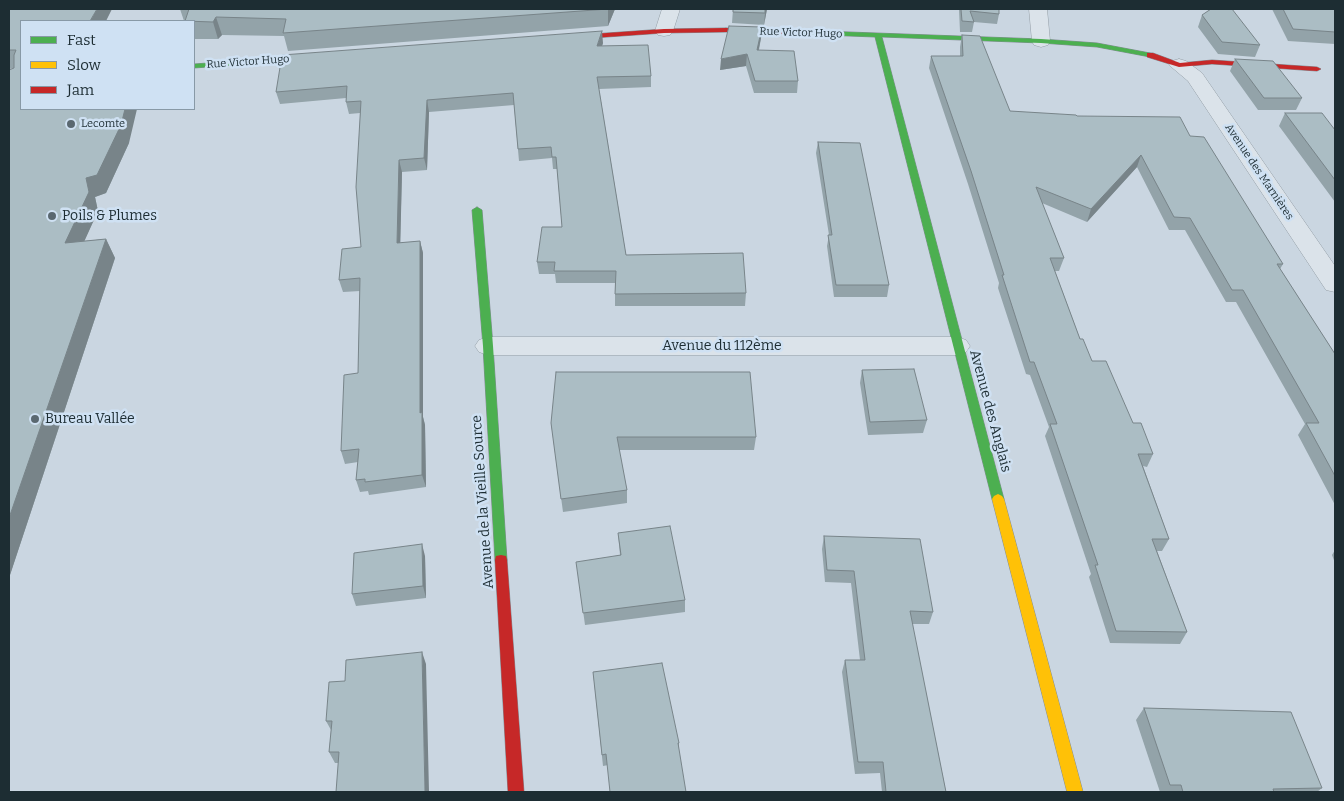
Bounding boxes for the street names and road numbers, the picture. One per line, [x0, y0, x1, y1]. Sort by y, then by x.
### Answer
street label: Rue Victor Hugo [759, 25, 843, 41]
street label: Rue Victor Hugo [206, 53, 290, 71]
street label: Avenue des Marnières [1222, 121, 1296, 223]
street label: Avenue du 112ème [662, 338, 782, 354]
street label: Avenue des Anglais [966, 348, 1014, 474]
street label: Avenue de la Vieille Source [469, 415, 497, 589]

